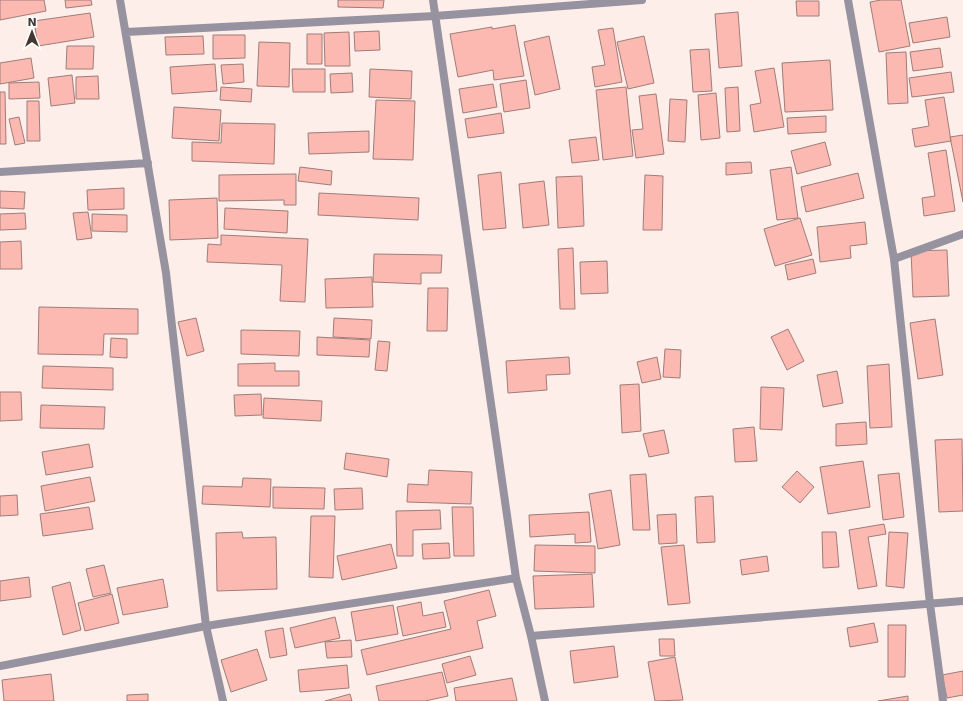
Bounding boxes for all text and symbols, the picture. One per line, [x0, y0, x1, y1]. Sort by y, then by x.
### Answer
north arrow [12, 12, 52, 52]
text: N [27, 16, 37, 29]

